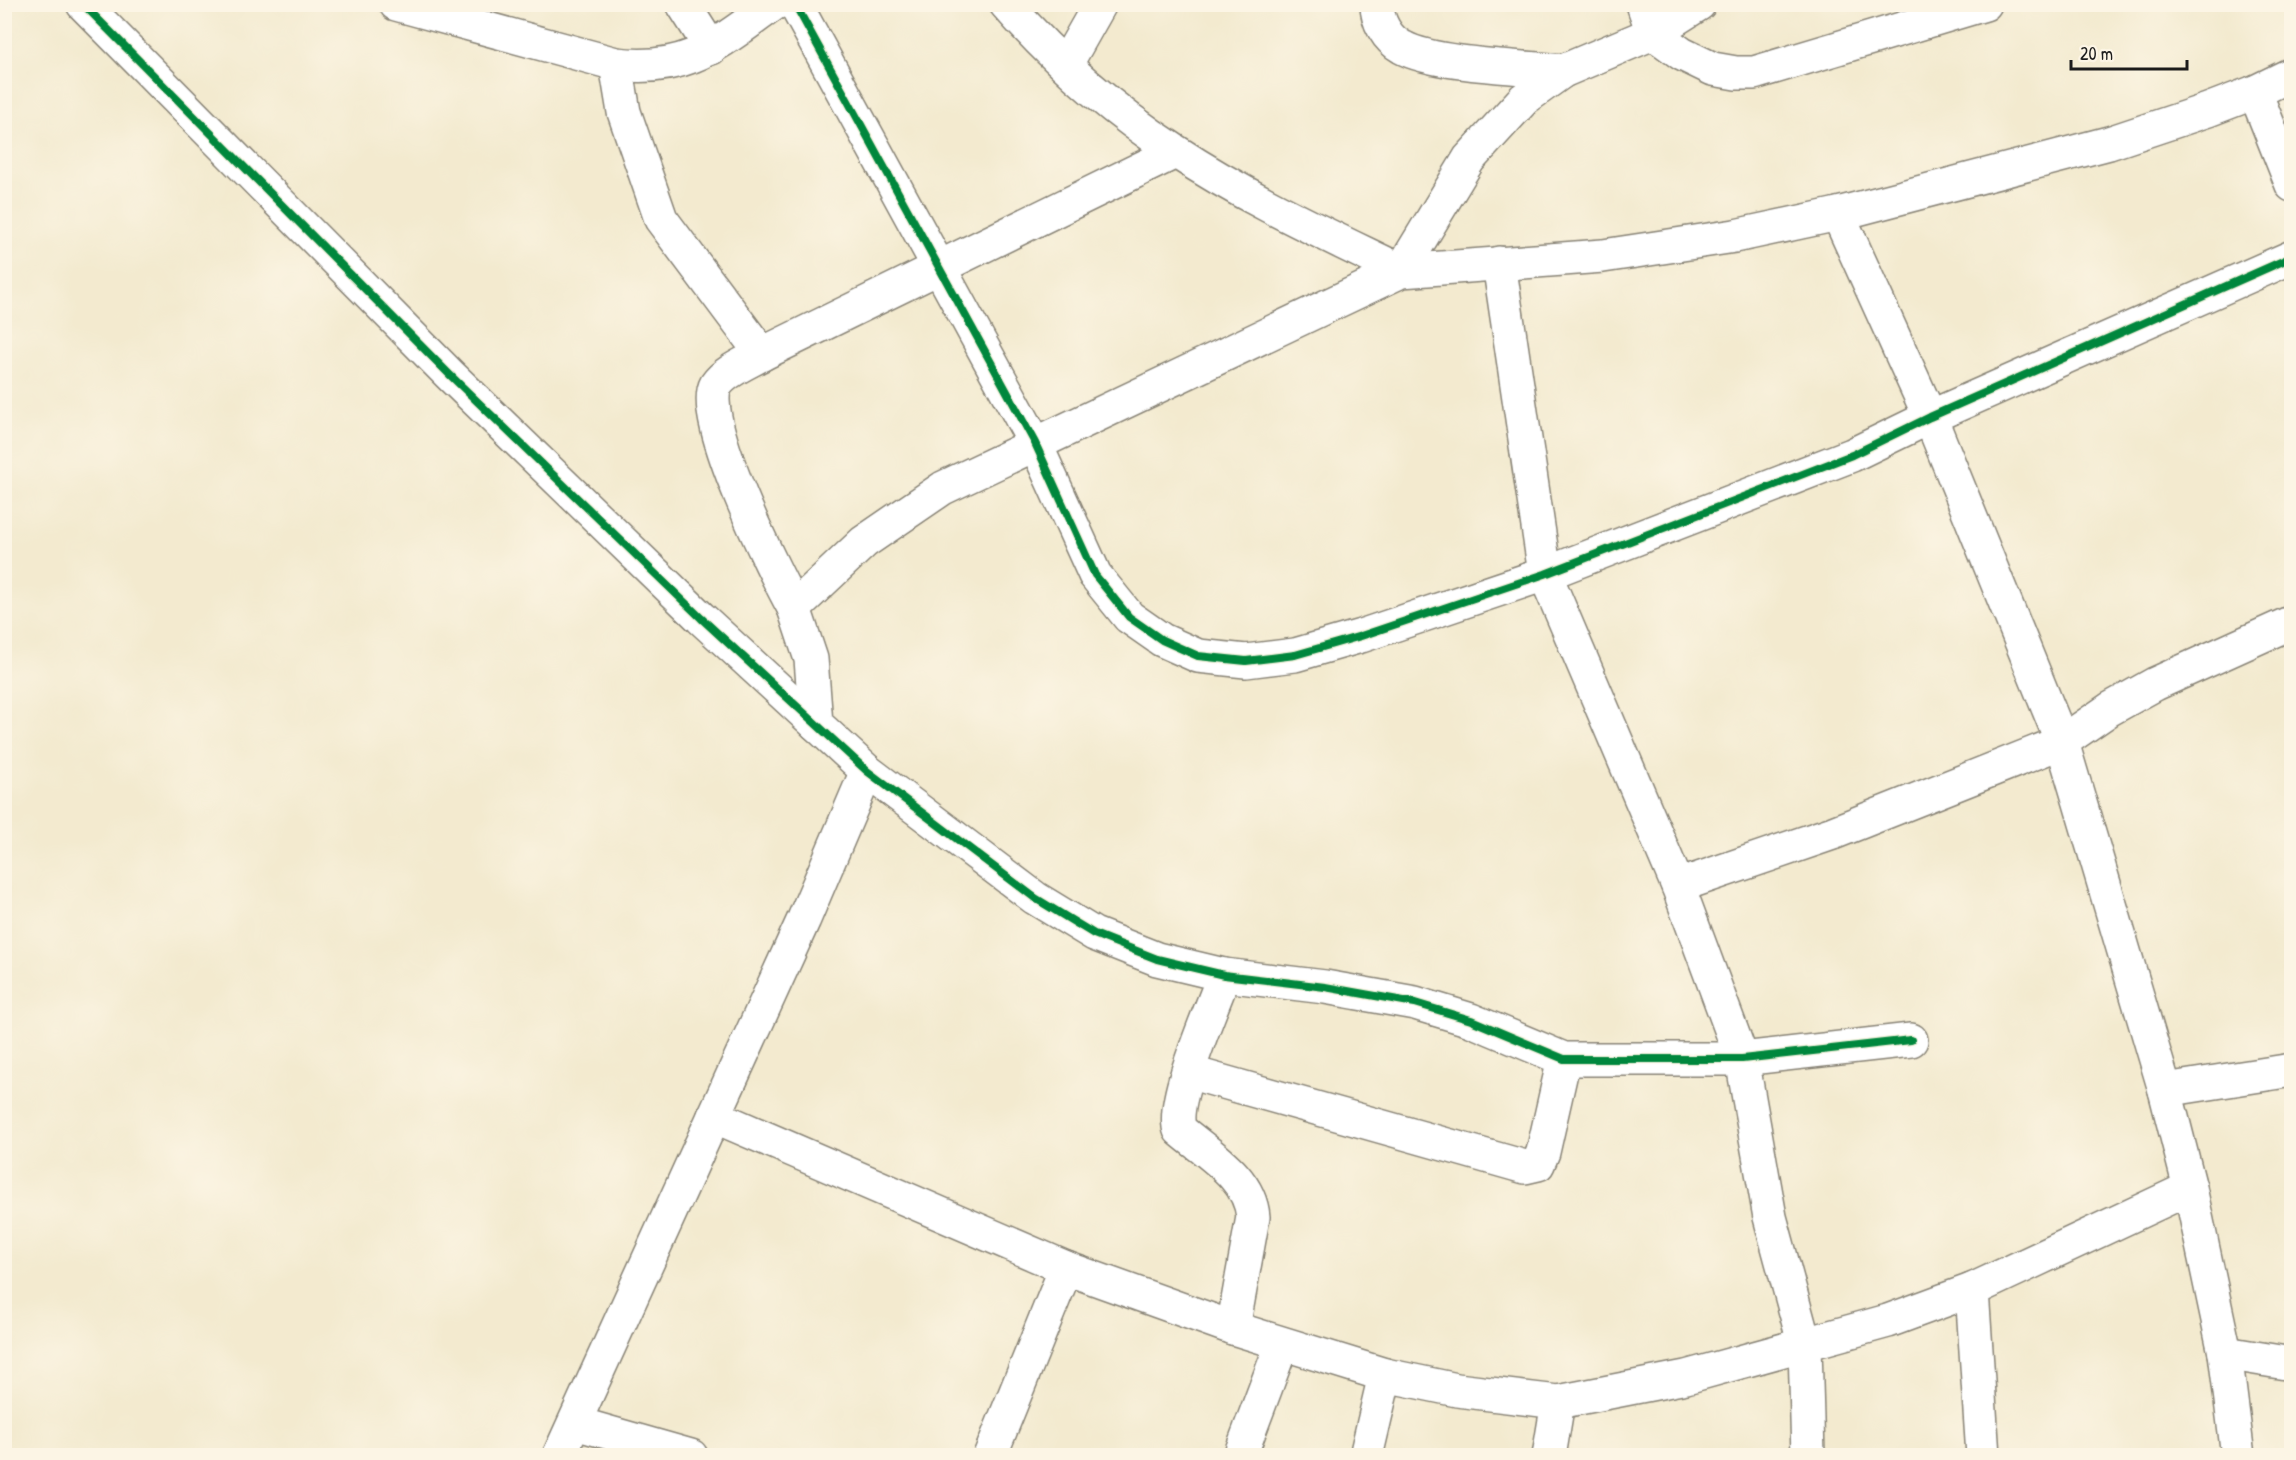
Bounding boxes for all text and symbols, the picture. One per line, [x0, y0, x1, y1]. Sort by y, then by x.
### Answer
scale bar [2071, 33, 2186, 71]
text: 20 m [2080, 41, 2113, 66]

